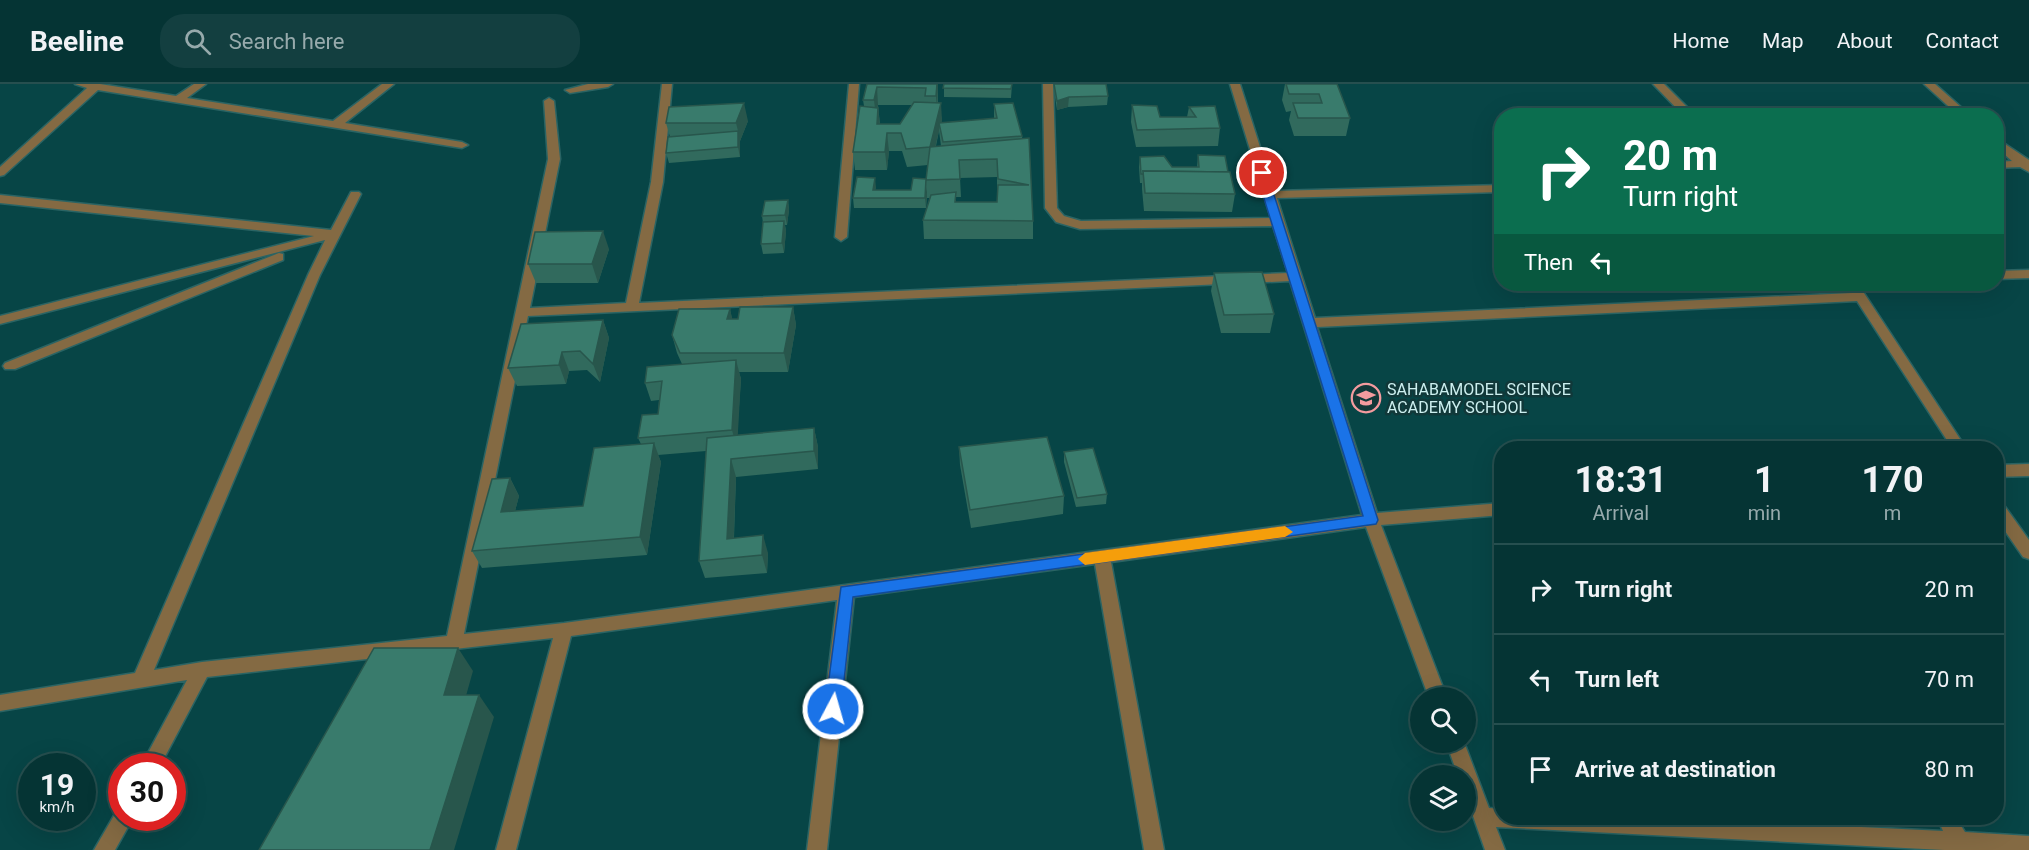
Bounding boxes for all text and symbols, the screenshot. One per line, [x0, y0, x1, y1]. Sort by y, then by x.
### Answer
search box [160, 14, 580, 68]
text: Beeline [30, 25, 124, 58]
icon: search [181, 25, 214, 58]
text: Search here [229, 29, 345, 54]
text: Home [1673, 29, 1729, 53]
text: Map [1762, 29, 1804, 53]
text: About [1837, 29, 1893, 53]
text: Contact [1926, 29, 1999, 53]
text: 20 m [1623, 131, 1718, 180]
icon: right [1524, 132, 1602, 210]
pin [1236, 147, 1287, 198]
icon: arrive [1245, 156, 1278, 189]
text: Turn right [1623, 181, 1738, 213]
icon: left [1585, 246, 1618, 279]
text: Then [1524, 250, 1573, 275]
place label: SAHABAMODEL SCIENCE ACADEMY SCHOOL [1387, 380, 1571, 417]
school or university icon: SAHABAMODEL SCIENCE ACADEMY SCHOOL [1350, 382, 1382, 414]
text: 18:31 [1574, 459, 1667, 501]
text: 1 [1754, 459, 1775, 501]
text: 170 [1862, 459, 1924, 501]
text: Arrival [1592, 501, 1649, 525]
text: min [1748, 501, 1781, 525]
text: m [1884, 501, 1901, 525]
icon: right [1524, 573, 1557, 606]
text: Turn right [1575, 577, 1672, 602]
text: 20 m [1925, 577, 1974, 602]
icon: left [1524, 663, 1557, 696]
text: Turn left [1575, 667, 1659, 692]
text: 70 m [1925, 667, 1974, 692]
position arrow [801, 677, 865, 741]
map controls [1410, 687, 1476, 831]
button: search [1410, 687, 1476, 753]
speed limit sign: 30 [108, 753, 186, 831]
icon: arrive [1524, 753, 1557, 786]
text: Arrive at destination [1575, 757, 1776, 782]
text: 80 m [1925, 757, 1974, 782]
button: layers [1410, 765, 1476, 831]
text: 19 [40, 767, 74, 802]
text: km/h [39, 798, 75, 816]

